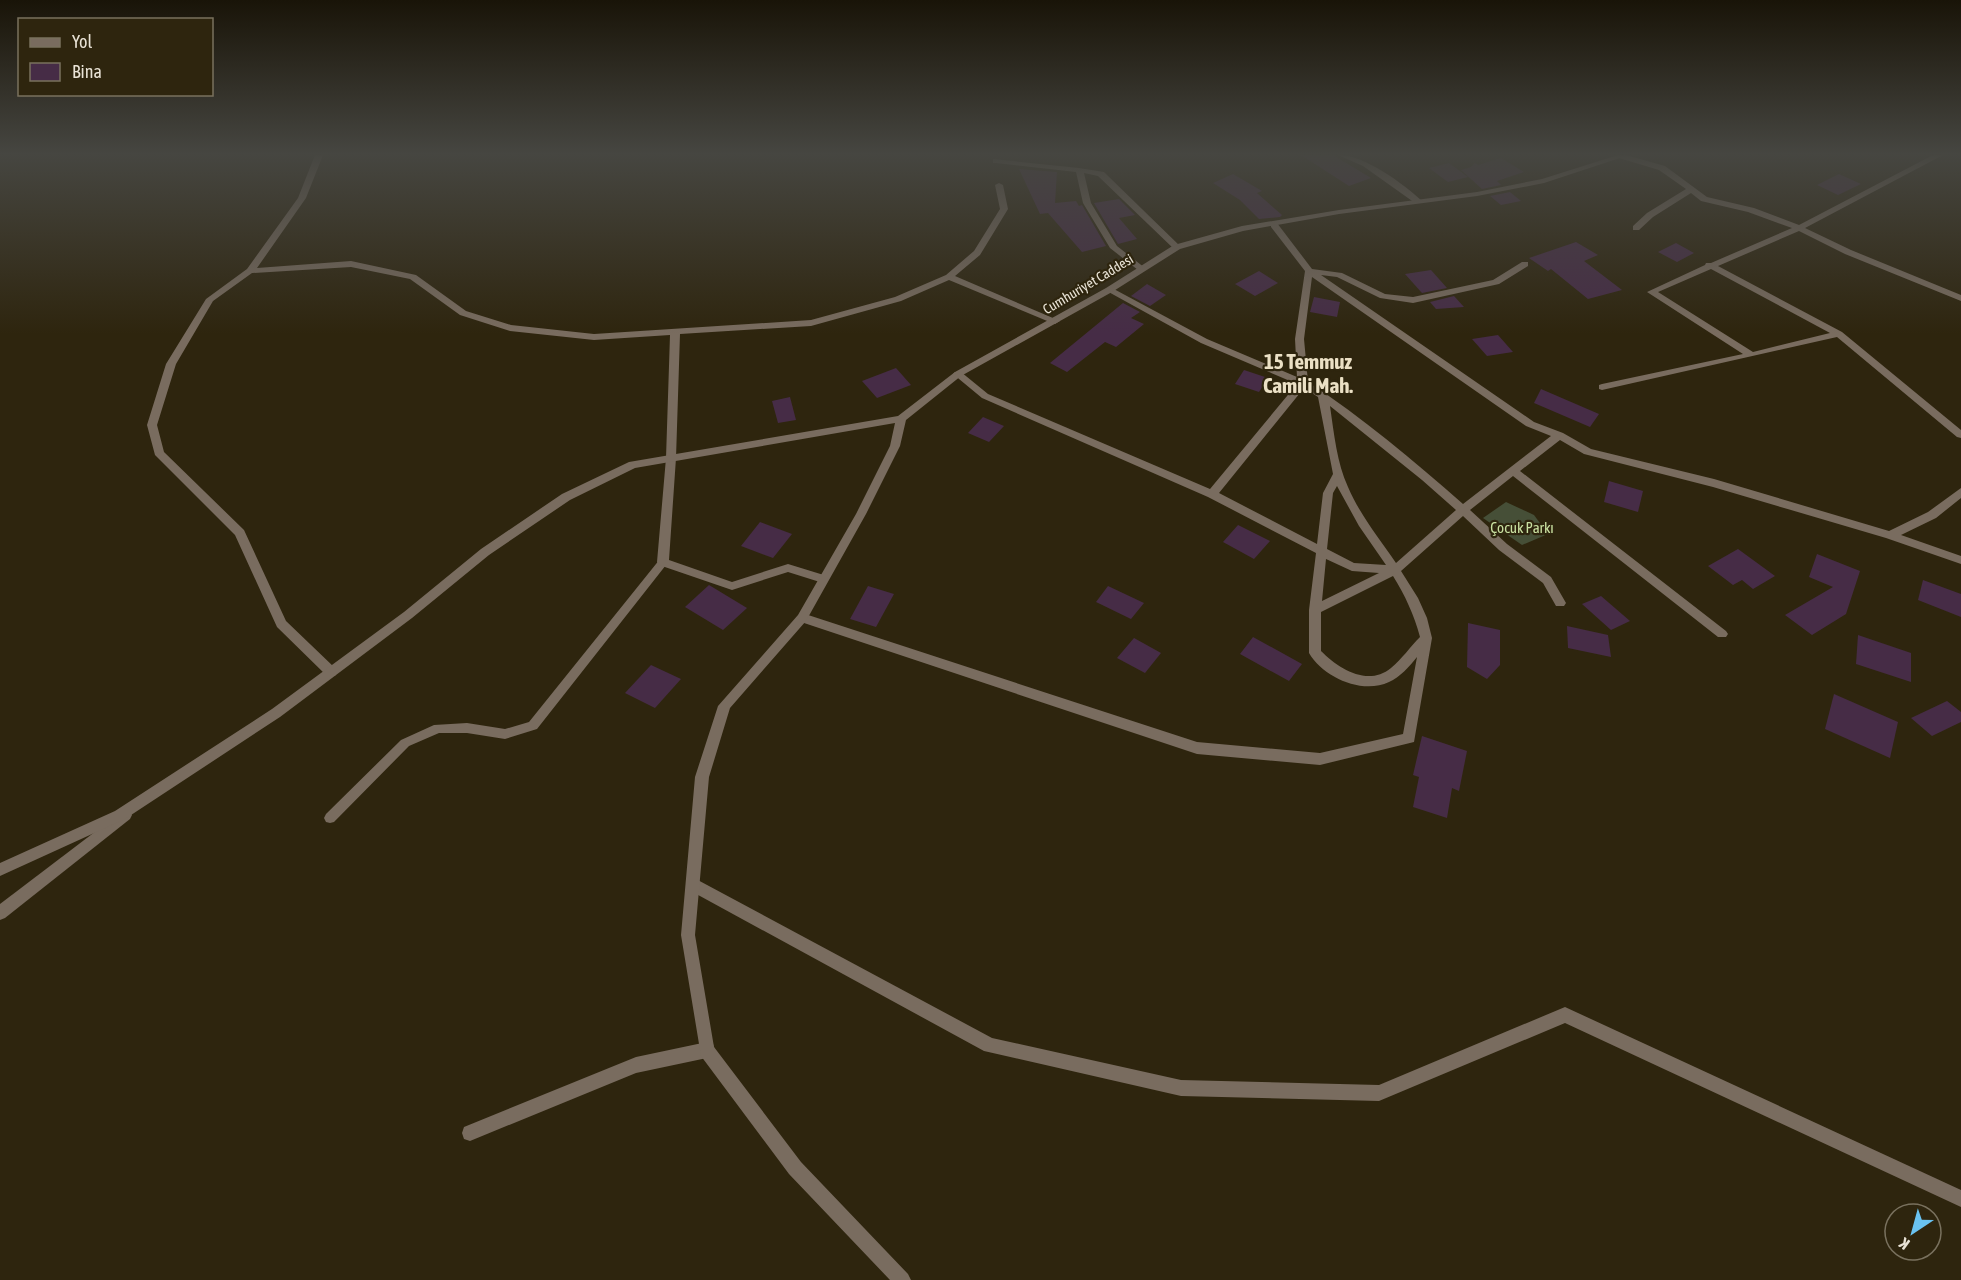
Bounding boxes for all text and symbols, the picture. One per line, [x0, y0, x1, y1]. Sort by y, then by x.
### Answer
legend [18, 18, 213, 96]
text: Yol [72, 31, 92, 52]
text: Bina [72, 61, 102, 82]
street label: Cumhuriyet Caddesi [1040, 251, 1136, 317]
district label: 15 Temmuz Camili Mah. [1263, 349, 1353, 397]
park label: Çocuk Parkı [1490, 519, 1554, 536]
north arrow [1883, 1202, 1943, 1262]
text: K [1896, 1234, 1913, 1254]

